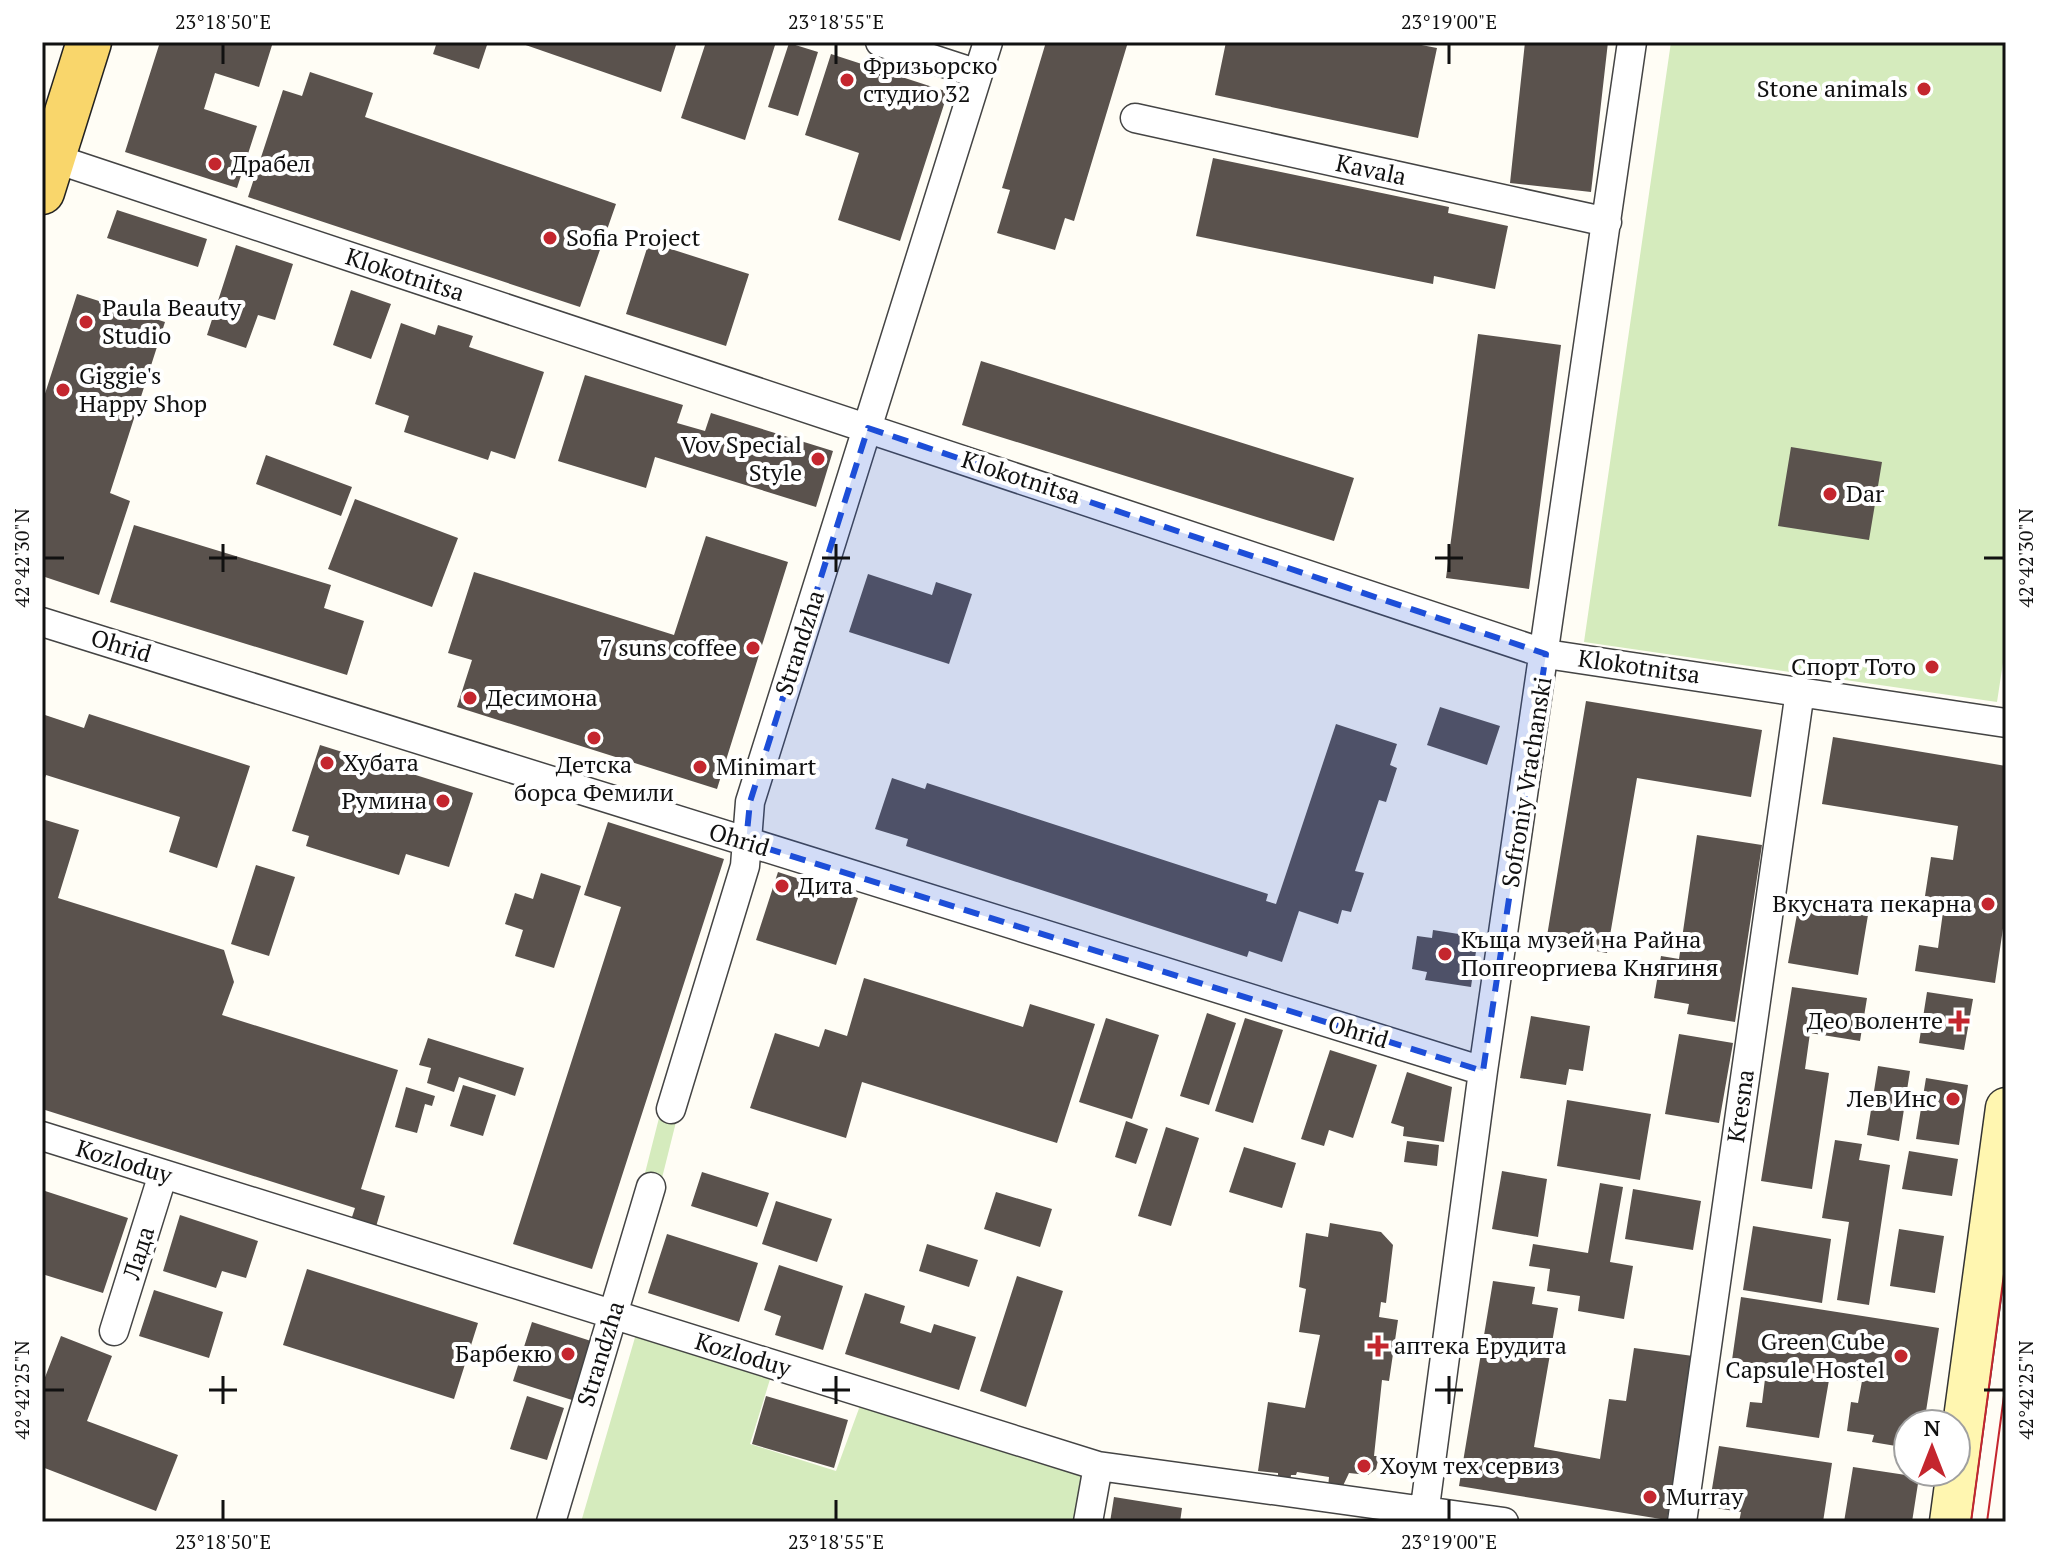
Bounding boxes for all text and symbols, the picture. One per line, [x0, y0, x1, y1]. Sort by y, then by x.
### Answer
text: 23°18'50"E [175, 8, 271, 35]
text: 23°18'55"E [788, 8, 884, 35]
text: 23°19'00"E [1401, 8, 1497, 35]
place label: Фризьорско студио 32 [863, 49, 997, 109]
marker: Фризьорско студио 32 [838, 71, 856, 89]
place label: Stone animals [1757, 72, 1908, 104]
marker: Stone animals [1915, 80, 1933, 98]
street label: Kavala [1333, 146, 1409, 192]
place label: Драбел [231, 147, 311, 179]
marker: Драбел [206, 155, 224, 173]
place label: Sofia Project [566, 221, 700, 253]
marker: Sofia Project [541, 229, 559, 247]
street label: Klokotnitsa [342, 240, 469, 308]
place label: Paula Beauty Studio [102, 291, 242, 351]
marker: Paula Beauty Studio [77, 313, 95, 331]
place label: Giggie's Happy Shop [79, 359, 207, 419]
marker: Giggie's Happy Shop [54, 381, 72, 399]
place label: Vov Special Style [681, 428, 802, 488]
street label: Klokotnitsa [958, 443, 1085, 511]
marker: Vov Special Style [809, 450, 827, 468]
place label: Dar [1846, 477, 1885, 509]
marker: Dar [1821, 485, 1839, 503]
text: 42°42'30"N [8, 508, 35, 608]
text: 42°42'30"N [2012, 508, 2039, 608]
street label: Strandzha [767, 586, 831, 699]
street label: Ohrid [87, 621, 155, 669]
place label: 7 suns coffee [600, 631, 737, 663]
marker: 7 suns coffee [744, 639, 762, 657]
street label: Klokotnitsa [1576, 642, 1702, 690]
place label: Спорт Тото [1791, 650, 1916, 682]
marker: Спорт Тото [1923, 658, 1941, 676]
street label: Sofroniy Vrachanski [1494, 674, 1558, 890]
place label: Десимона [486, 681, 598, 713]
marker: Десимона [461, 689, 479, 707]
marker: Детска борса Фемили [585, 729, 603, 747]
place label: Хубата [343, 746, 419, 778]
place label: Детска борса Фемили [514, 748, 674, 808]
place label: Minimart [716, 750, 817, 782]
marker: Хубата [318, 754, 336, 772]
marker: Minimart [691, 758, 709, 776]
place label: Румина [341, 784, 427, 816]
marker: Румина [434, 792, 452, 810]
street label: Ohrid [705, 815, 773, 863]
place label: Дита [798, 869, 853, 901]
marker: Дита [773, 877, 791, 895]
place label: Вкусната пекарна [1772, 887, 1972, 919]
marker: Вкусната пекарна [1979, 895, 1997, 913]
place label: Къща музей на Райна Попгеоргиева Княгиня [1461, 923, 1719, 983]
marker: Къща музей на Райна Попгеоргиева Княгиня [1436, 945, 1454, 963]
place label: Део воленте [1807, 1004, 1943, 1036]
street label: Ohrid [1324, 1007, 1392, 1055]
marker: Део воленте [1950, 1012, 1968, 1030]
street label: Kresna [1719, 1067, 1761, 1145]
place label: Лев Инс [1846, 1082, 1937, 1114]
marker: Лев Инс [1944, 1090, 1962, 1108]
street label: Kozloduy [72, 1131, 177, 1191]
street label: Лада [115, 1222, 161, 1284]
street label: Strandzha [569, 1297, 631, 1410]
street label: Kozloduy [691, 1324, 796, 1384]
place label: Green Cube Capsule Hostel [1725, 1325, 1885, 1385]
place label: аптека Ерудита [1394, 1329, 1567, 1361]
place label: Барбекю [455, 1337, 552, 1369]
marker: аптека Ерудита [1369, 1337, 1387, 1355]
text: 42°42'25"N [8, 1340, 35, 1440]
text: 42°42'25"N [2012, 1340, 2039, 1440]
marker: Барбекю [559, 1345, 577, 1363]
marker: Green Cube Capsule Hostel [1892, 1347, 1910, 1365]
north arrow [1892, 1408, 1972, 1488]
text: N [1924, 1413, 1941, 1442]
place label: Хоум тех сервиз [1380, 1449, 1560, 1481]
marker: Хоум тех сервиз [1355, 1457, 1373, 1475]
place label: Murray [1666, 1480, 1744, 1512]
marker: Murray [1641, 1488, 1659, 1506]
text: 23°18'50"E [175, 1528, 271, 1555]
text: 23°18'55"E [788, 1528, 884, 1555]
text: 23°19'00"E [1401, 1528, 1497, 1555]

